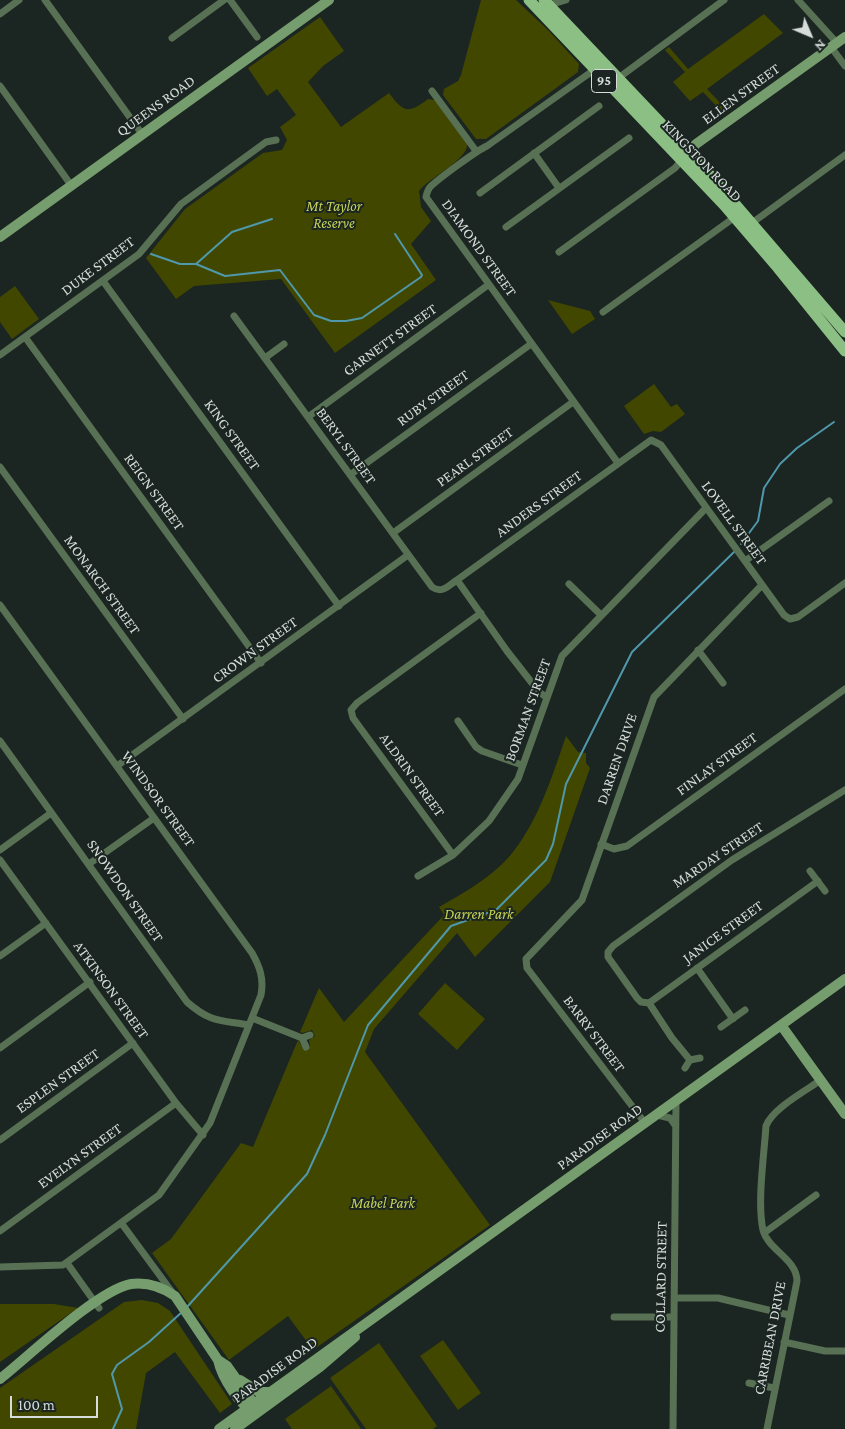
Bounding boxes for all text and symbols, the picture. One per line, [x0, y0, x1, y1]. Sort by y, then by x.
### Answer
north arrow [785, 10, 835, 60]
text: N [812, 37, 830, 55]
street label: ELLEN STREET [699, 60, 783, 128]
road number: 95 [592, 70, 616, 92]
street label: QUEENS ROAD [113, 72, 199, 140]
street label: KINGSTON ROAD [658, 116, 746, 206]
street label: DIAMOND STREET [438, 196, 520, 300]
park label: Mt Taylor Reserve [306, 197, 362, 232]
street label: DUKE STREET [58, 233, 138, 299]
street label: GARNETT STREET [340, 300, 440, 380]
street label: RUBY STREET [394, 366, 472, 430]
street label: KING STREET [200, 396, 264, 474]
street label: BERYL STREET [312, 404, 380, 488]
street label: PEARL STREET [433, 423, 517, 491]
street label: REIGN STREET [120, 450, 188, 534]
street label: ANDERS STREET [492, 467, 586, 541]
street label: LOVELL STREET [697, 477, 771, 569]
street label: MONARCH STREET [60, 532, 144, 638]
street label: CROWN STREET [209, 613, 301, 687]
street label: BORMAN STREET [501, 656, 555, 764]
street label: DARREN DRIVE [593, 711, 641, 807]
street label: FINLAY STREET [673, 729, 761, 799]
street label: ALDRIN STREET [376, 730, 448, 820]
street label: WINDSOR STREET [117, 748, 199, 850]
street label: MARDAY STREET [669, 818, 767, 892]
street label: SNOWDON STREET [83, 836, 167, 946]
street label: JANICE STREET [679, 897, 767, 967]
park label: Darren Park [444, 905, 514, 923]
street label: ATKINSON STREET [69, 937, 153, 1043]
street label: BARRY STREET [559, 992, 629, 1076]
street label: ESPLEN STREET [13, 1045, 103, 1117]
street label: PARADISE ROAD [554, 1100, 646, 1174]
street label: EVELYN STREET [34, 1119, 126, 1193]
park label: Mabel Park [351, 1194, 415, 1212]
street label: COLLARD STREET [651, 1221, 671, 1333]
street label: CARRIBEAN DRIVE [750, 1280, 790, 1396]
street label: PARADISE ROAD [229, 1333, 321, 1407]
scale bar [12, 1386, 100, 1418]
text: 100 m [18, 1397, 55, 1413]

